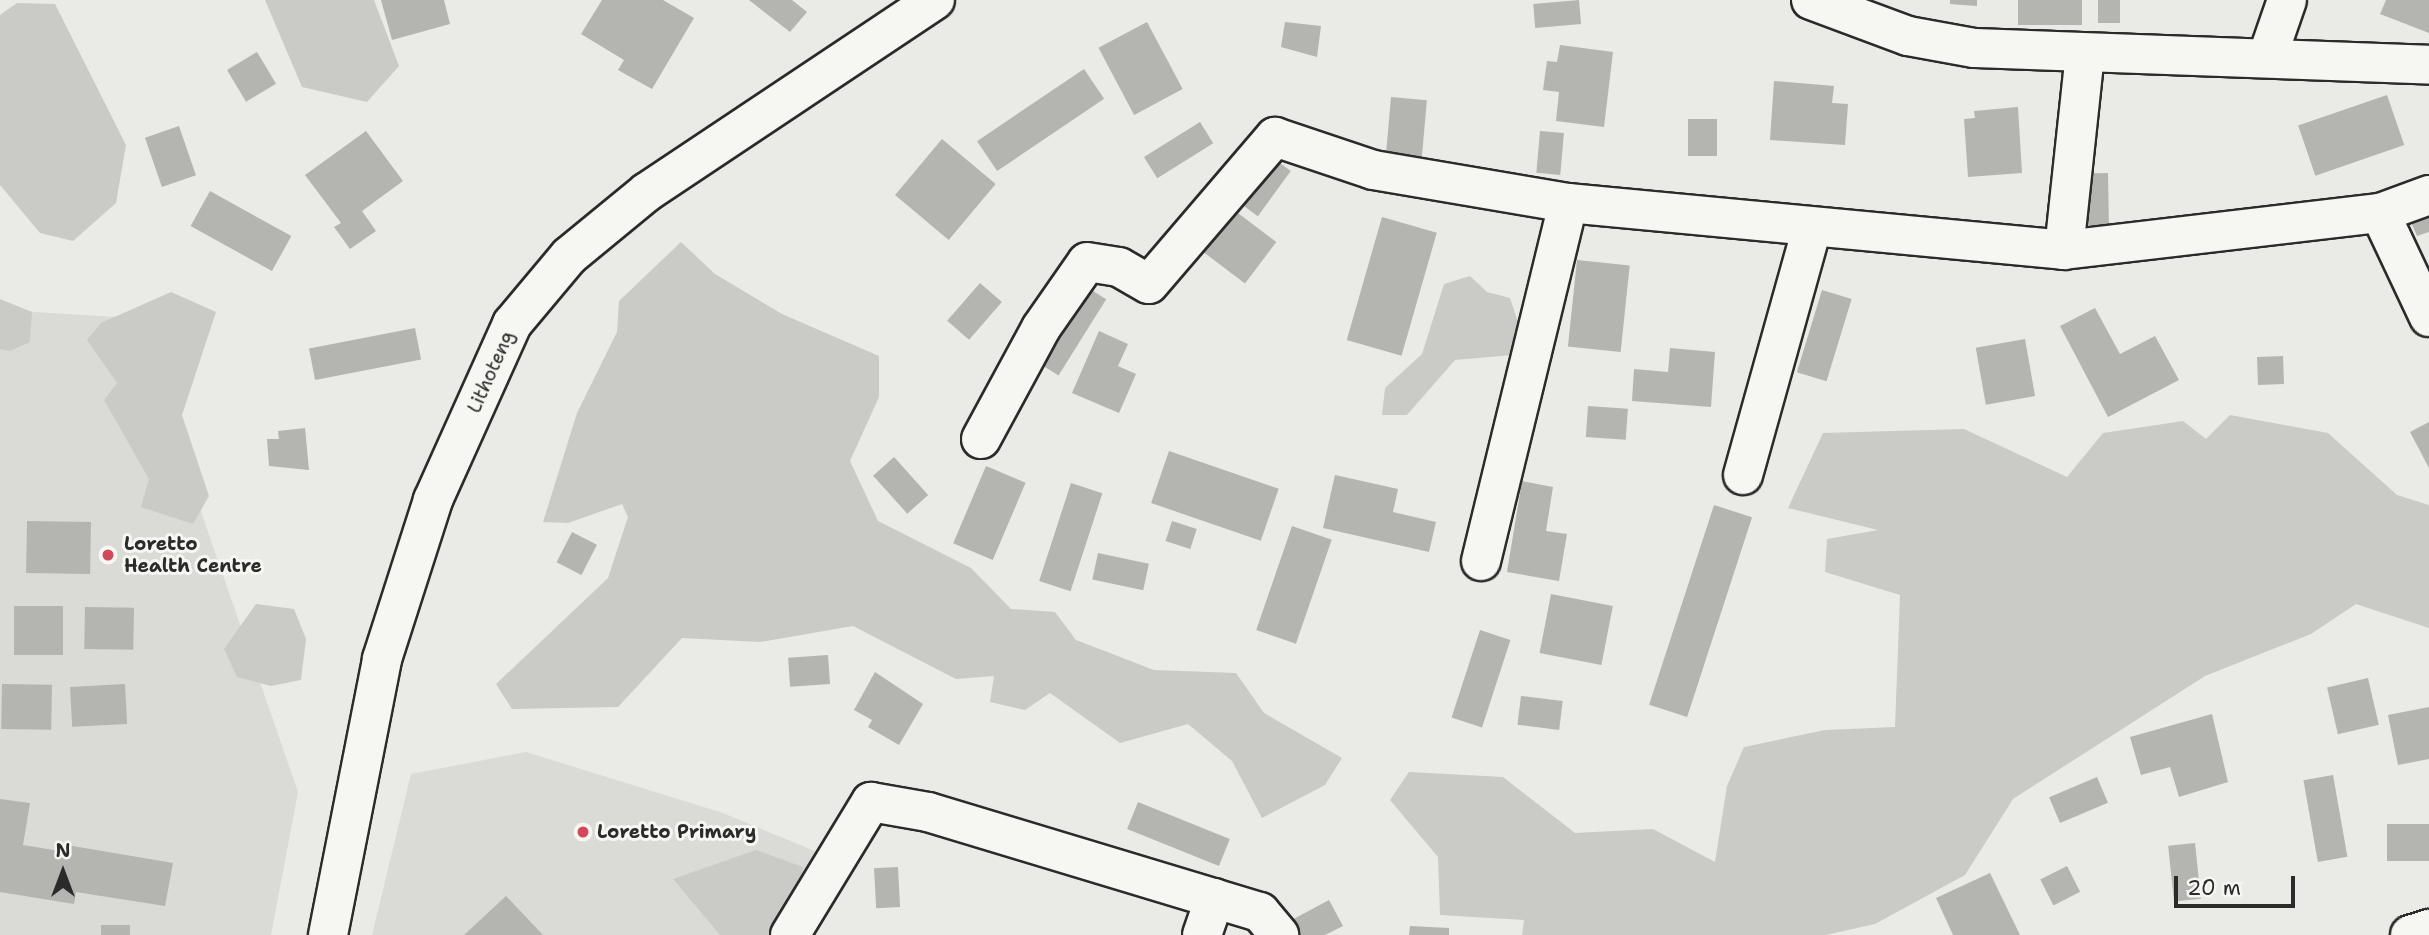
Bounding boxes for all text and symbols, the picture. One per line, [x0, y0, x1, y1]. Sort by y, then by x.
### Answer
street label: Lithoteng [463, 327, 519, 417]
place label: Loretto Health Centre [124, 533, 262, 577]
marker: Loretto Health Centre [98, 545, 118, 565]
place label: Loretto Primary [597, 821, 756, 843]
marker: Loretto Primary [575, 824, 591, 840]
north arrow [28, 837, 98, 907]
text: N [55, 838, 71, 863]
scale bar [2177, 862, 2298, 906]
text: 20 m [2187, 874, 2241, 902]

